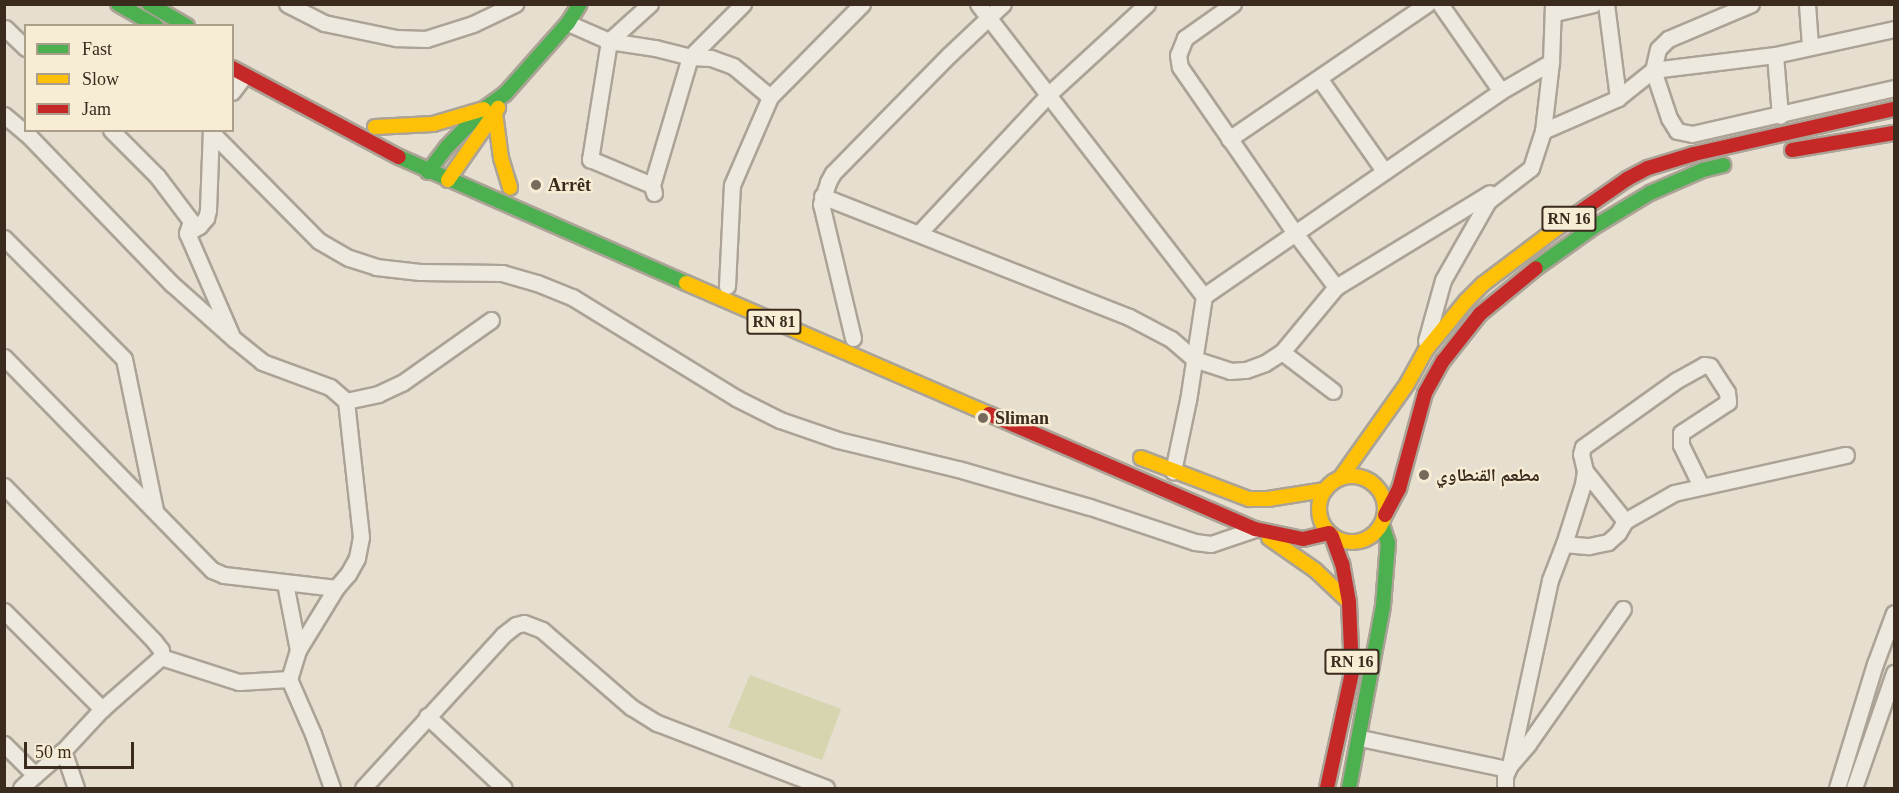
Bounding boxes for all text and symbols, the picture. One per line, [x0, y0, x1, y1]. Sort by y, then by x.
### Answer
legend [24, 24, 234, 132]
text: Fast [82, 39, 112, 59]
text: Slow [82, 69, 119, 89]
text: Jam [82, 99, 111, 119]
place label: Arrêt [548, 174, 591, 196]
marker: Arrêt [529, 178, 543, 192]
road number: RN 16 [1540, 206, 1598, 232]
road number: RN 81 [746, 309, 802, 335]
place label: Sliman [995, 407, 1049, 429]
marker: Sliman [976, 411, 990, 425]
place label: مطعم القنطاوي [1436, 464, 1540, 486]
marker: مطعم القنطاوي [1417, 468, 1431, 482]
road number: RN 16 [1324, 649, 1380, 675]
scale bar [27, 730, 136, 768]
text: 50 m [35, 742, 72, 762]

